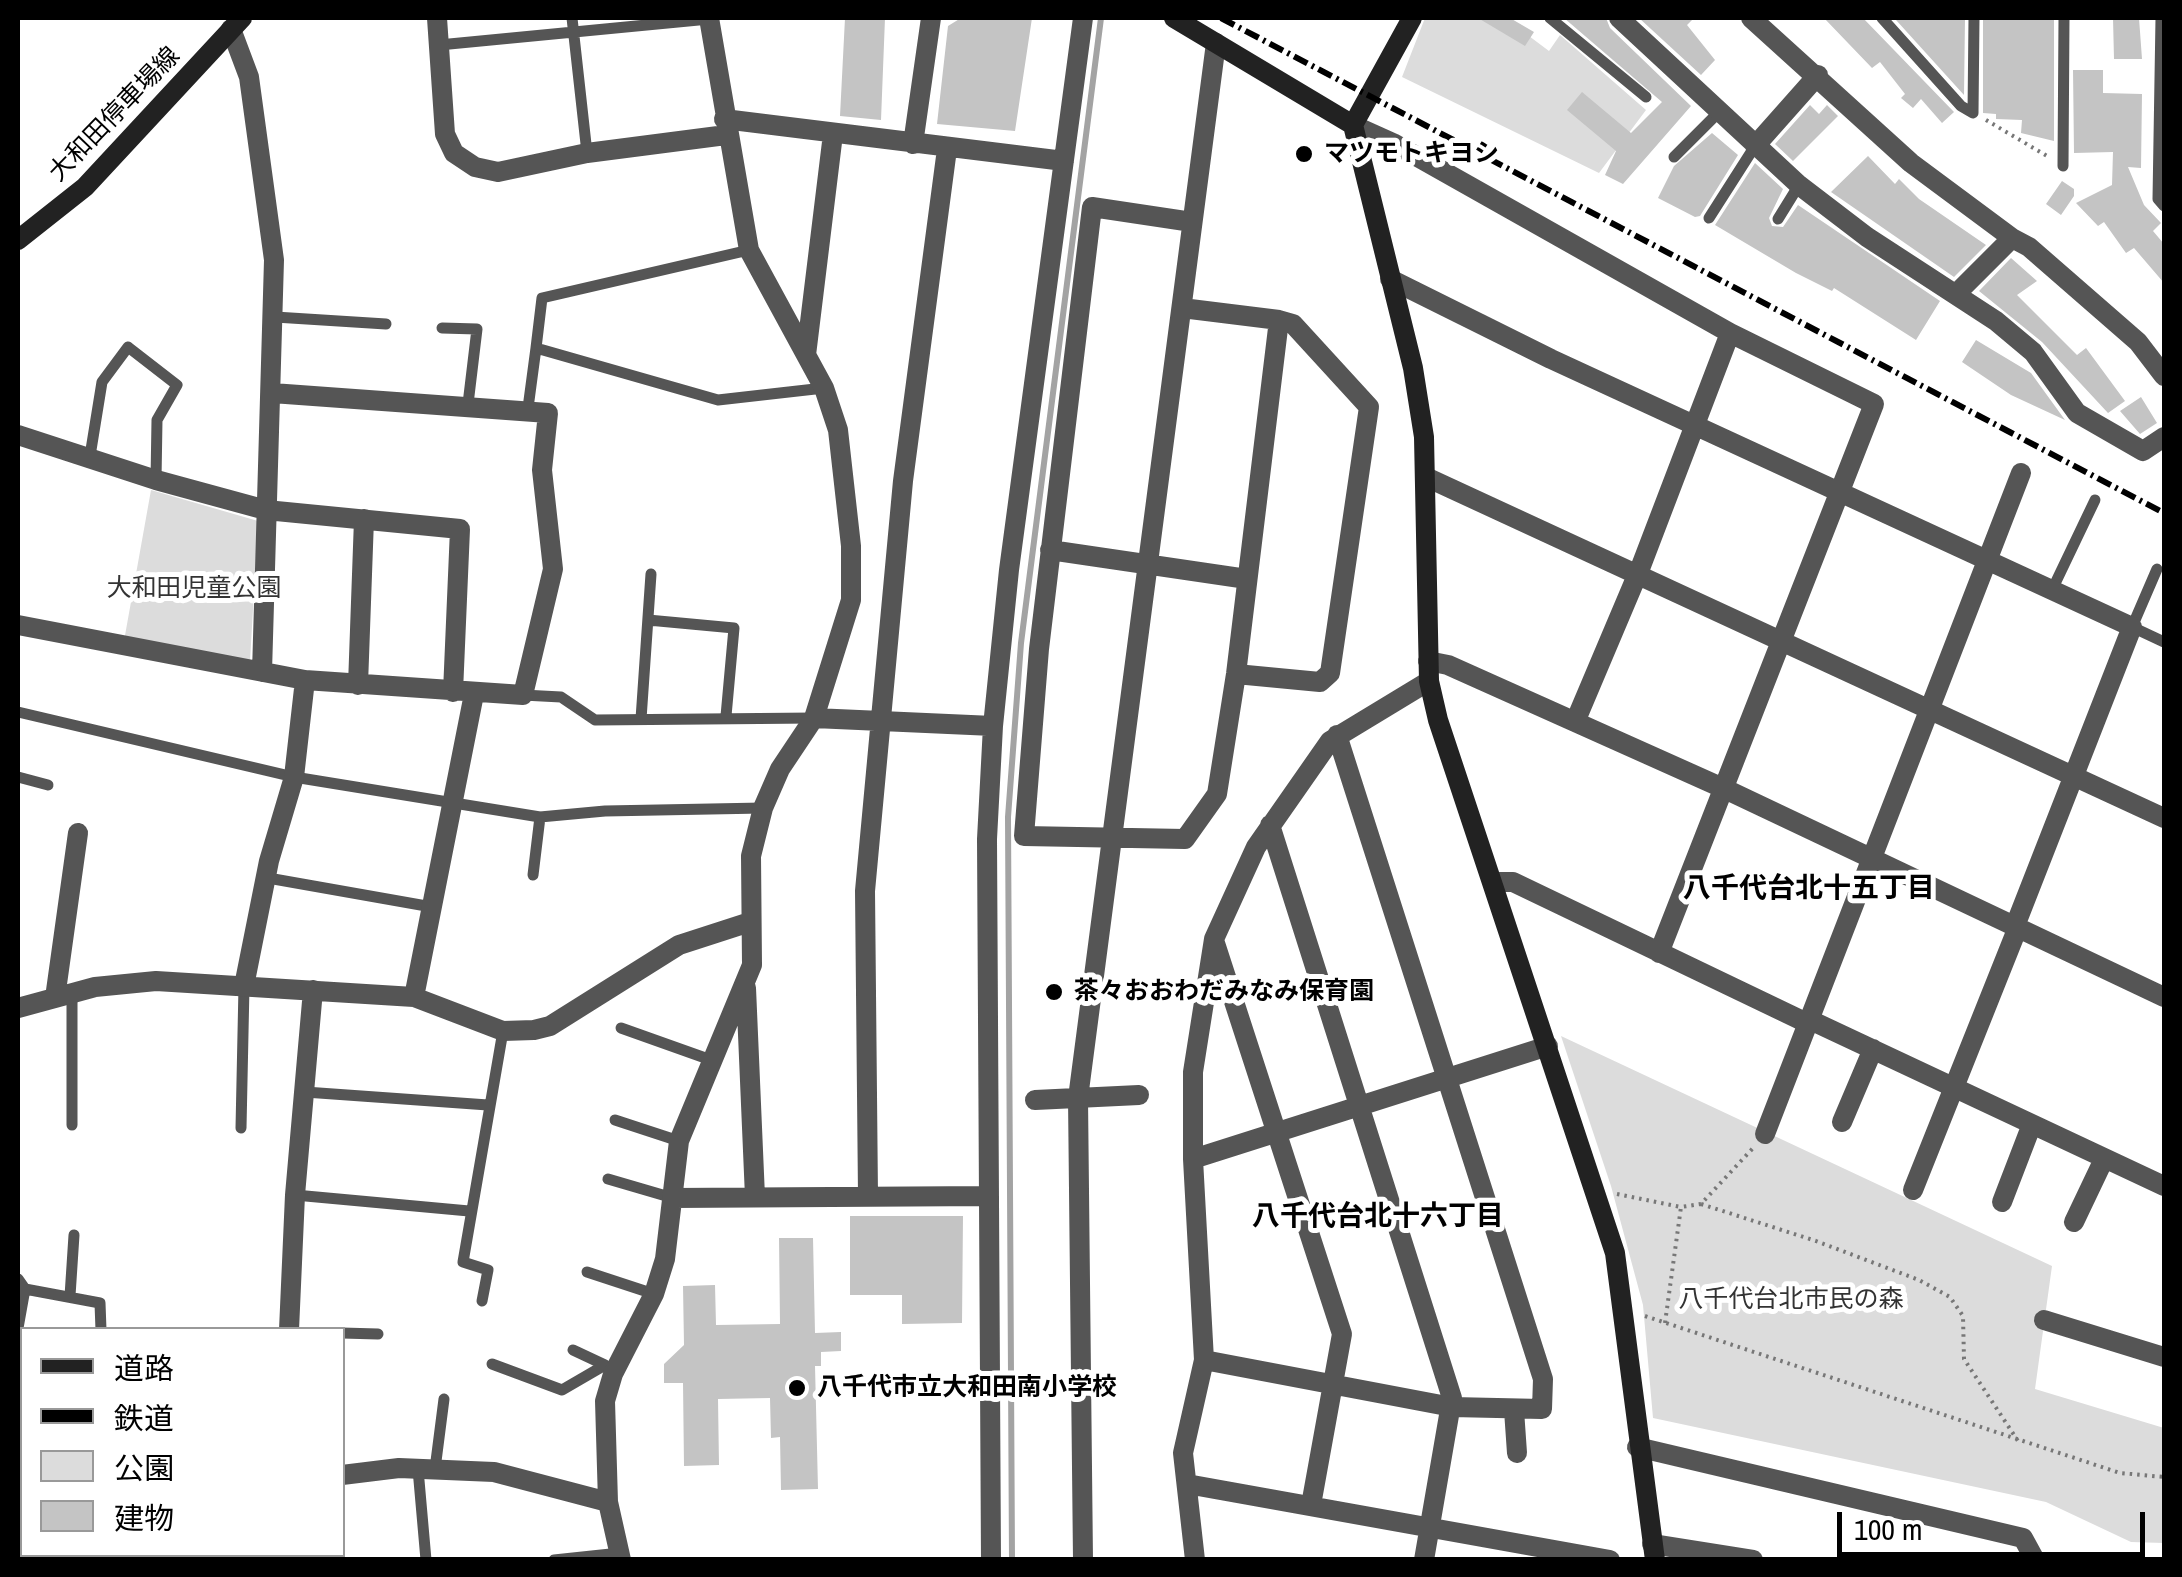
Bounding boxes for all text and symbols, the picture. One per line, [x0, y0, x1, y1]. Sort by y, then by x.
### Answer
street label: 大和田停車場線 [43, 42, 187, 188]
place label: マツモトキヨシ [1324, 139, 1499, 169]
marker: マツモトキヨシ [1293, 143, 1315, 165]
park label: 大和田児童公園 [107, 574, 281, 604]
district label: 八千代台北十五丁目 [1683, 872, 1935, 906]
place label: 茶々おおわだみなみ保育園 [1074, 977, 1374, 1007]
marker: 茶々おおわだみなみ保育園 [1043, 981, 1065, 1003]
district label: 八千代台北十六丁目 [1252, 1200, 1504, 1234]
park label: 八千代台北市民の森 [1679, 1285, 1903, 1315]
legend [20, 1327, 345, 1557]
text: 道路 [114, 1348, 174, 1388]
place label: 八千代市立大和田南小学校 [817, 1373, 1117, 1403]
marker: 八千代市立大和田南小学校 [786, 1377, 808, 1399]
text: 鉄道 [114, 1398, 174, 1438]
text: 公園 [114, 1448, 174, 1488]
scale bar [1842, 1492, 2150, 1554]
text: 建物 [114, 1498, 174, 1538]
text: 100 m [1854, 1509, 1922, 1549]

